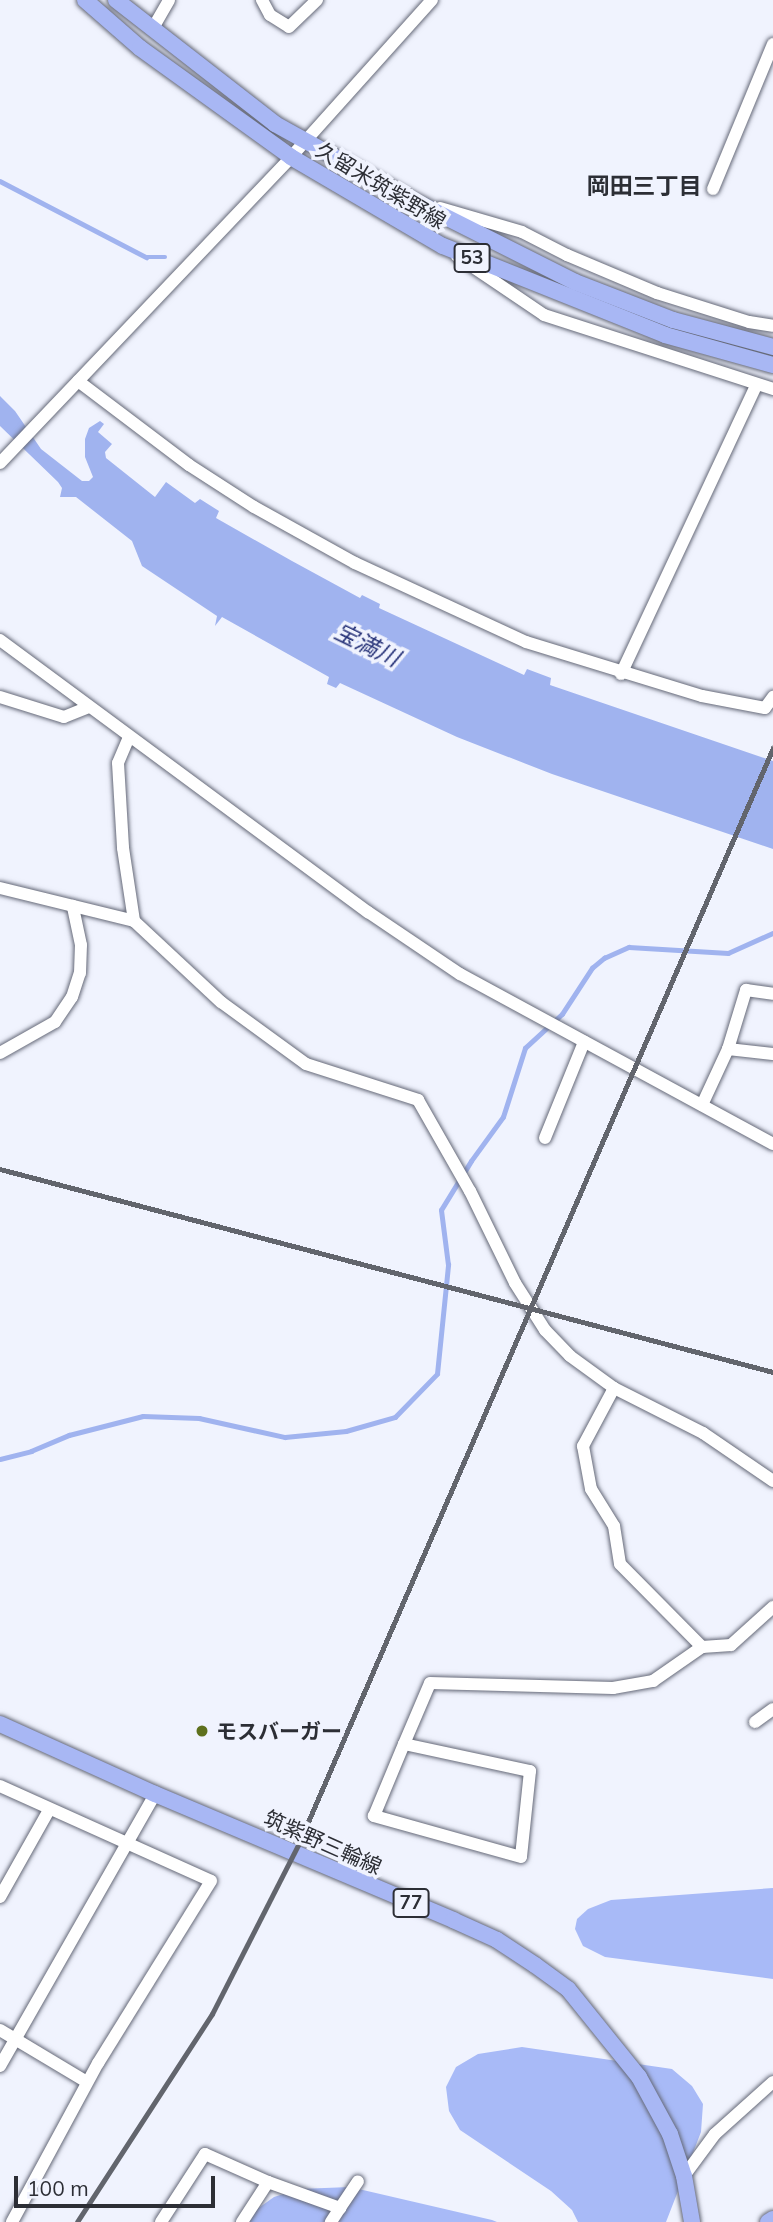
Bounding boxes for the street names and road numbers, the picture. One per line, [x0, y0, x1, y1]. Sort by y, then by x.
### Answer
street label: 久留米筑紫野線 [312, 136, 450, 234]
road number: 53 [453, 242, 491, 274]
street label: 筑紫野三輪線 [260, 1805, 386, 1879]
road number: 77 [392, 1887, 430, 1918]

